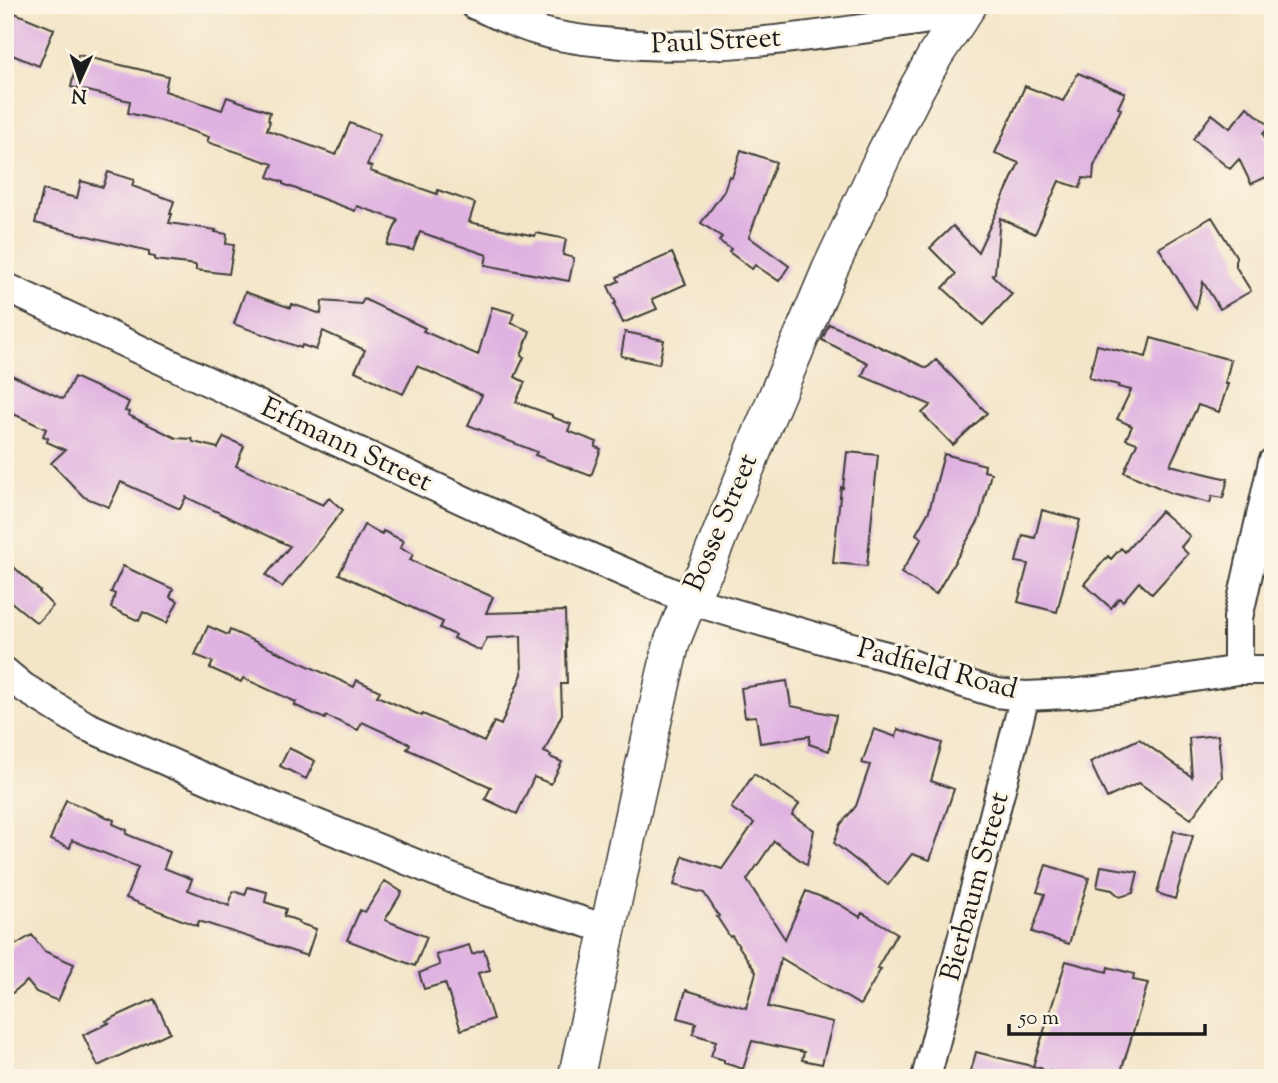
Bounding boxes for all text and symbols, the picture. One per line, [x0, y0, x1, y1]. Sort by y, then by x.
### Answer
street label: Paul Street [650, 19, 782, 65]
north arrow [46, 46, 116, 116]
text: N [71, 81, 88, 108]
street label: Erfmann Street [254, 389, 438, 503]
street label: Bosse Street [675, 447, 769, 598]
street label: Padfield Road [853, 629, 1022, 711]
street label: Bierbaum Street [932, 788, 1021, 986]
scale bar [1009, 992, 1204, 1036]
text: 50 m [1018, 1004, 1059, 1034]

